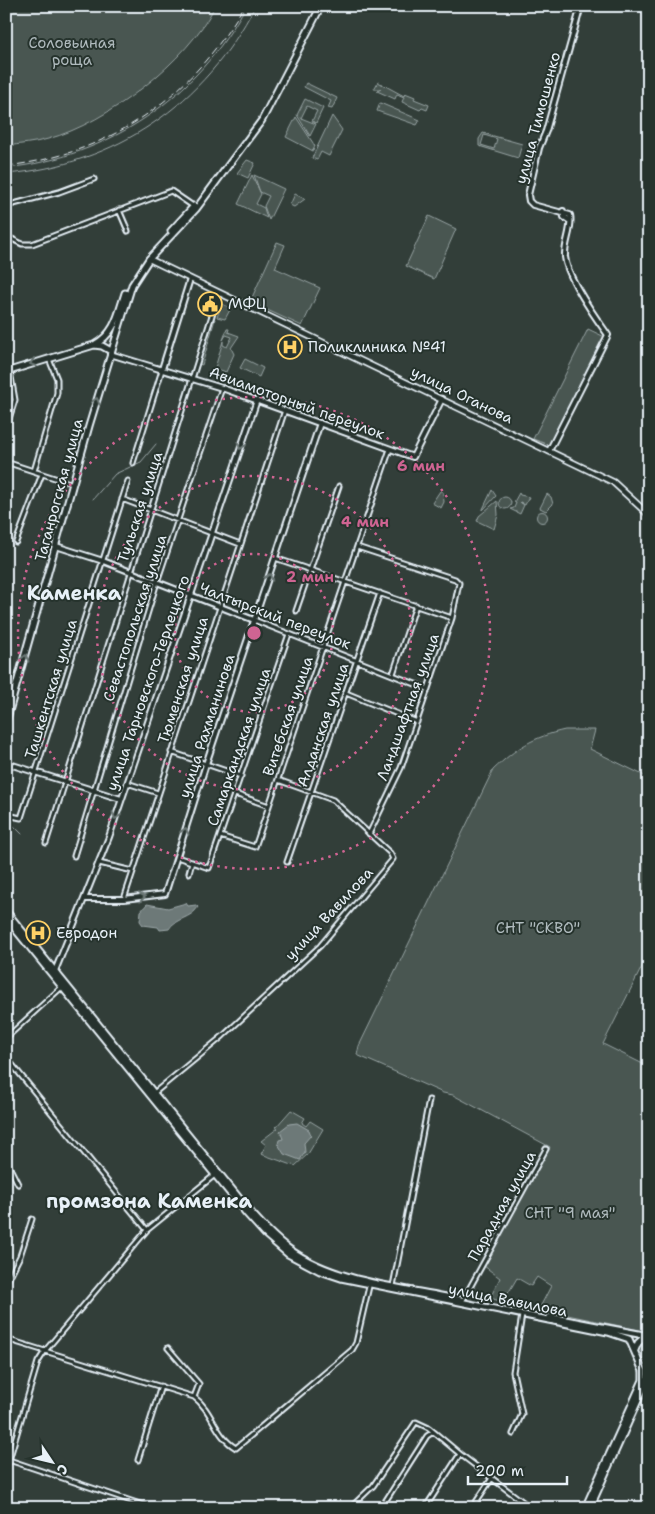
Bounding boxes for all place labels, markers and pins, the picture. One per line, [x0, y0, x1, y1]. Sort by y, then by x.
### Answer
public building icon: МФЦ [197, 291, 223, 317]
place label: МФЦ [228, 294, 267, 314]
hospital icon: Поликлиника №41 [277, 334, 303, 360]
place label: Поликлиника №41 [308, 337, 446, 357]
centre of rings [245, 624, 263, 642]
hospital icon: Евродон [25, 920, 51, 946]
place label: Евродон [56, 923, 117, 943]

